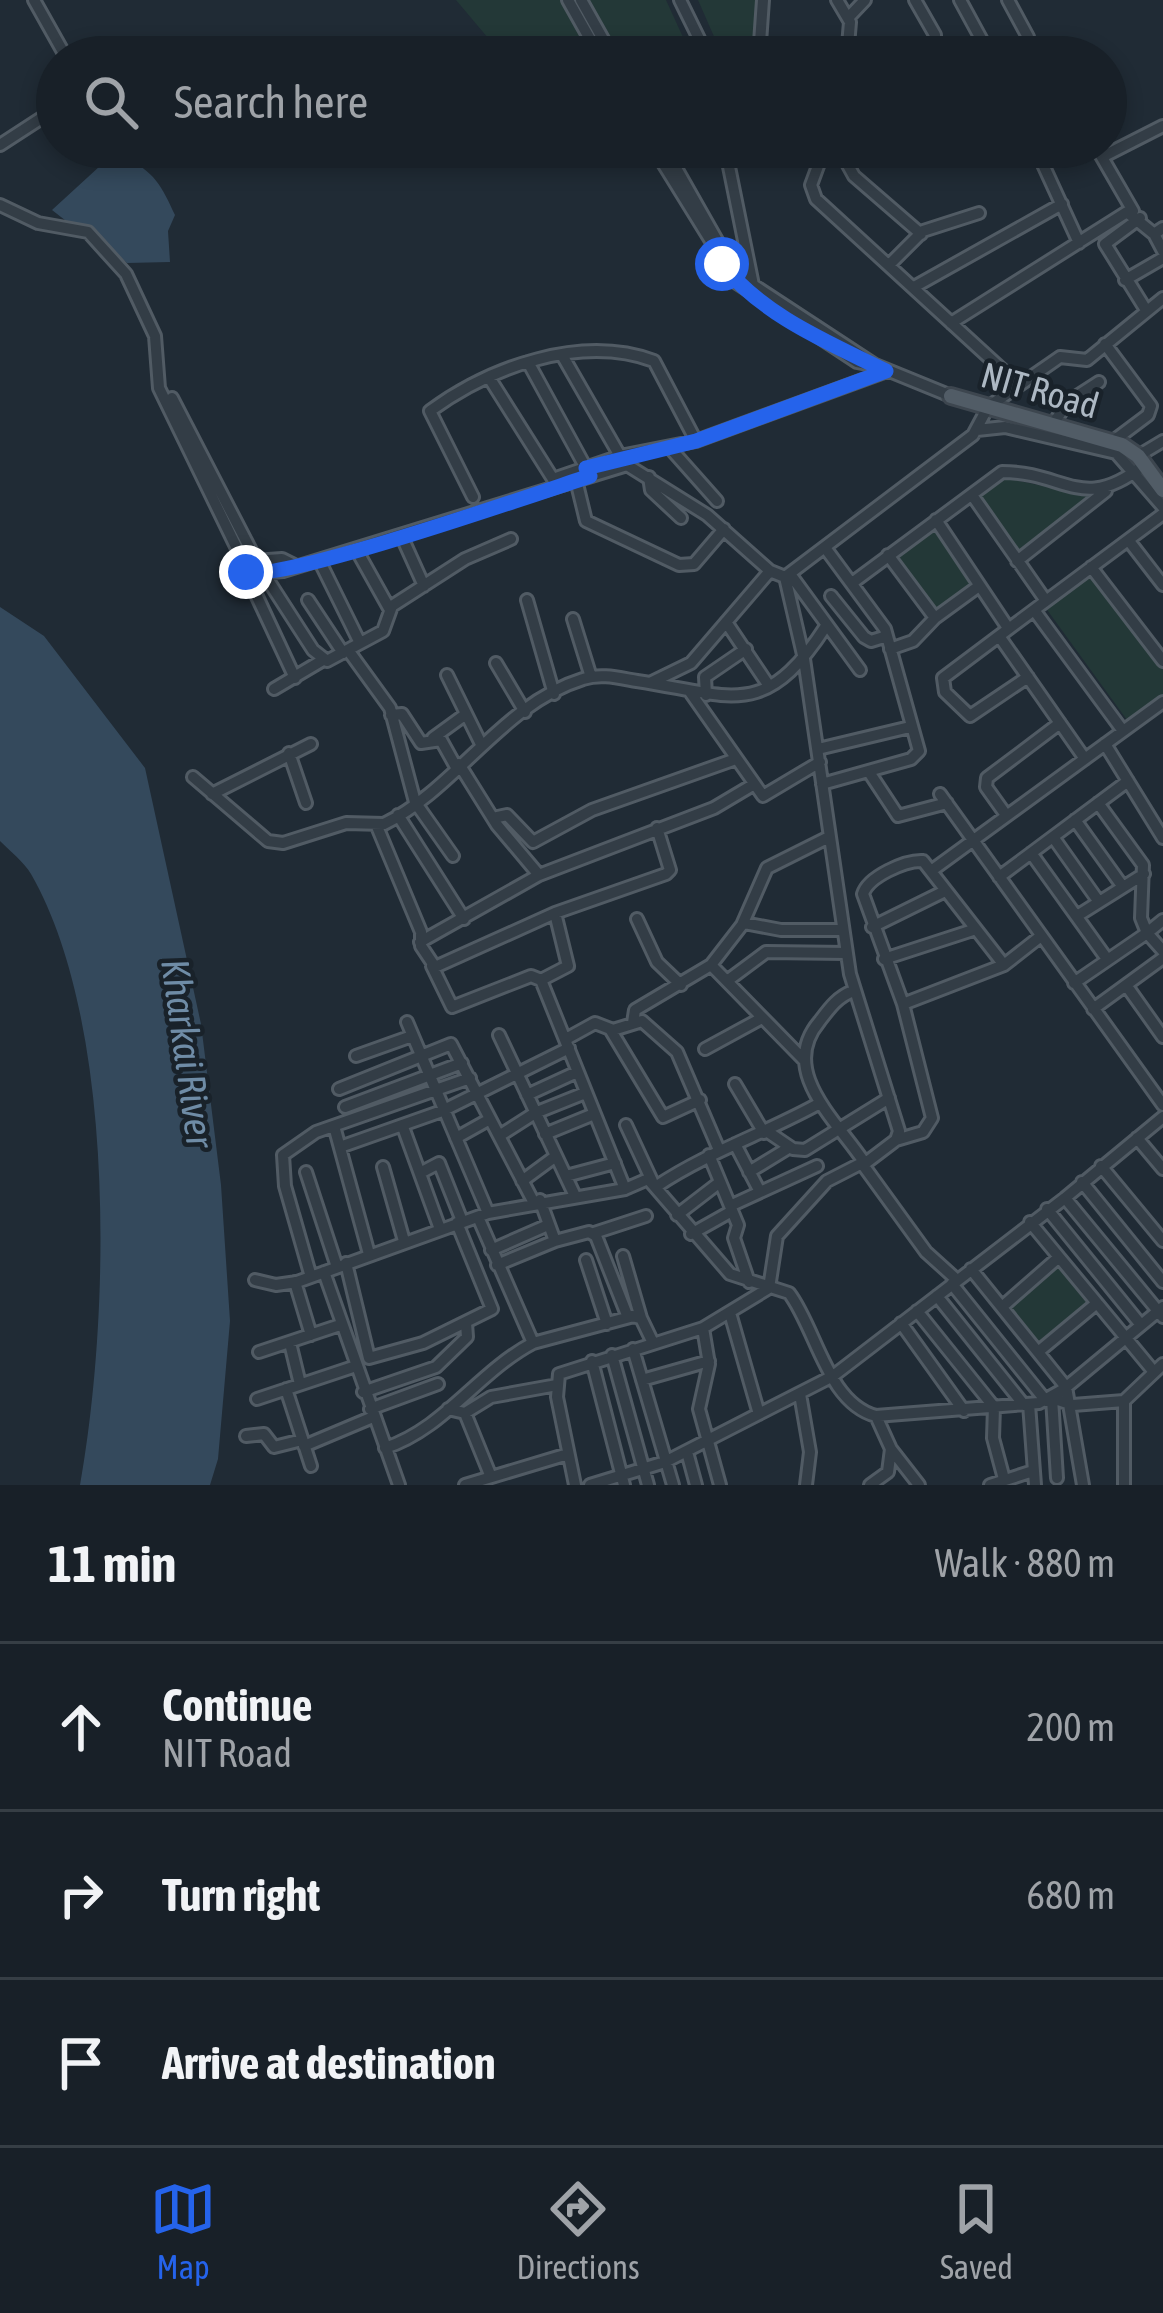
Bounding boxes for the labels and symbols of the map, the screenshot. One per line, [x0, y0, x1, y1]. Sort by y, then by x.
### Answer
route start [695, 237, 749, 291]
street label: NIT Road [977, 353, 1103, 427]
route end [219, 545, 273, 599]
water label: Kharkai River [153, 956, 223, 1152]

